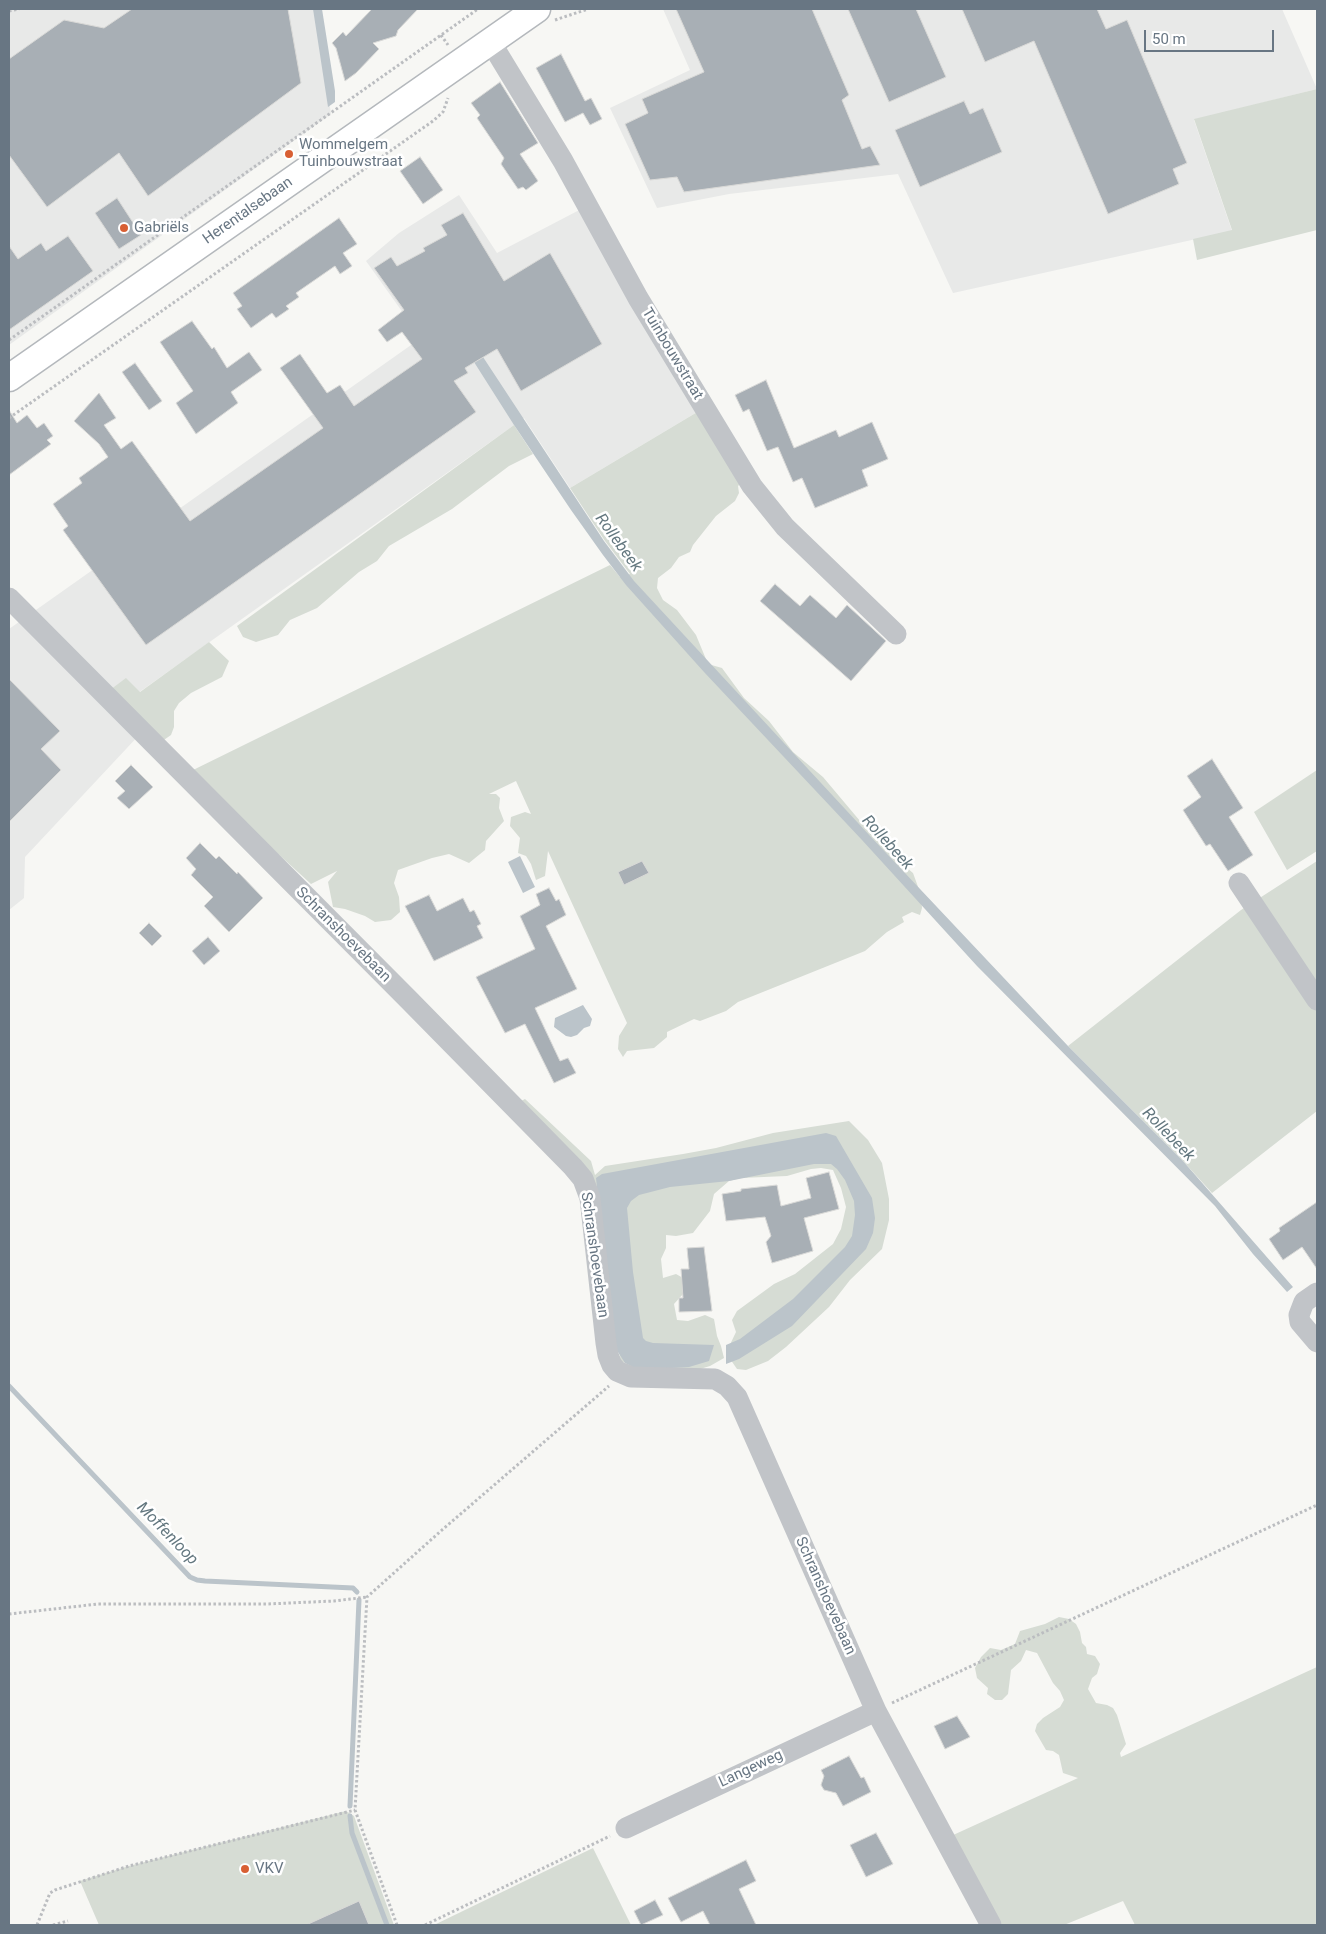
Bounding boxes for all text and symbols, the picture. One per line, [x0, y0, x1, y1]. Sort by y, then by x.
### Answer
scale bar [1146, 20, 1276, 52]
text: 50 m [1152, 30, 1186, 48]
place label: Wommelgem Tuinbouwstraat [299, 136, 403, 171]
marker: Wommelgem Tuinbouwstraat [283, 148, 295, 160]
street label: Herentalsebaan [200, 173, 296, 249]
place label: Gabriëls [134, 219, 189, 237]
marker: Gabriëls [118, 222, 130, 234]
street label: Tuinbouwstraat [638, 305, 706, 403]
water label: Rollebeek [590, 510, 646, 576]
water label: Rollebeek [857, 812, 917, 874]
street label: Schranshoevebaan [292, 884, 394, 986]
water label: Rollebeek [1138, 1104, 1198, 1166]
street label: Schranshoevebaan [576, 1191, 612, 1319]
water label: Moffenloop [132, 1499, 202, 1569]
street label: Schranshoevebaan [791, 1534, 859, 1658]
street label: Langeweg [716, 1746, 786, 1792]
place label: VKV [255, 1860, 284, 1878]
marker: VKV [239, 1863, 251, 1875]

